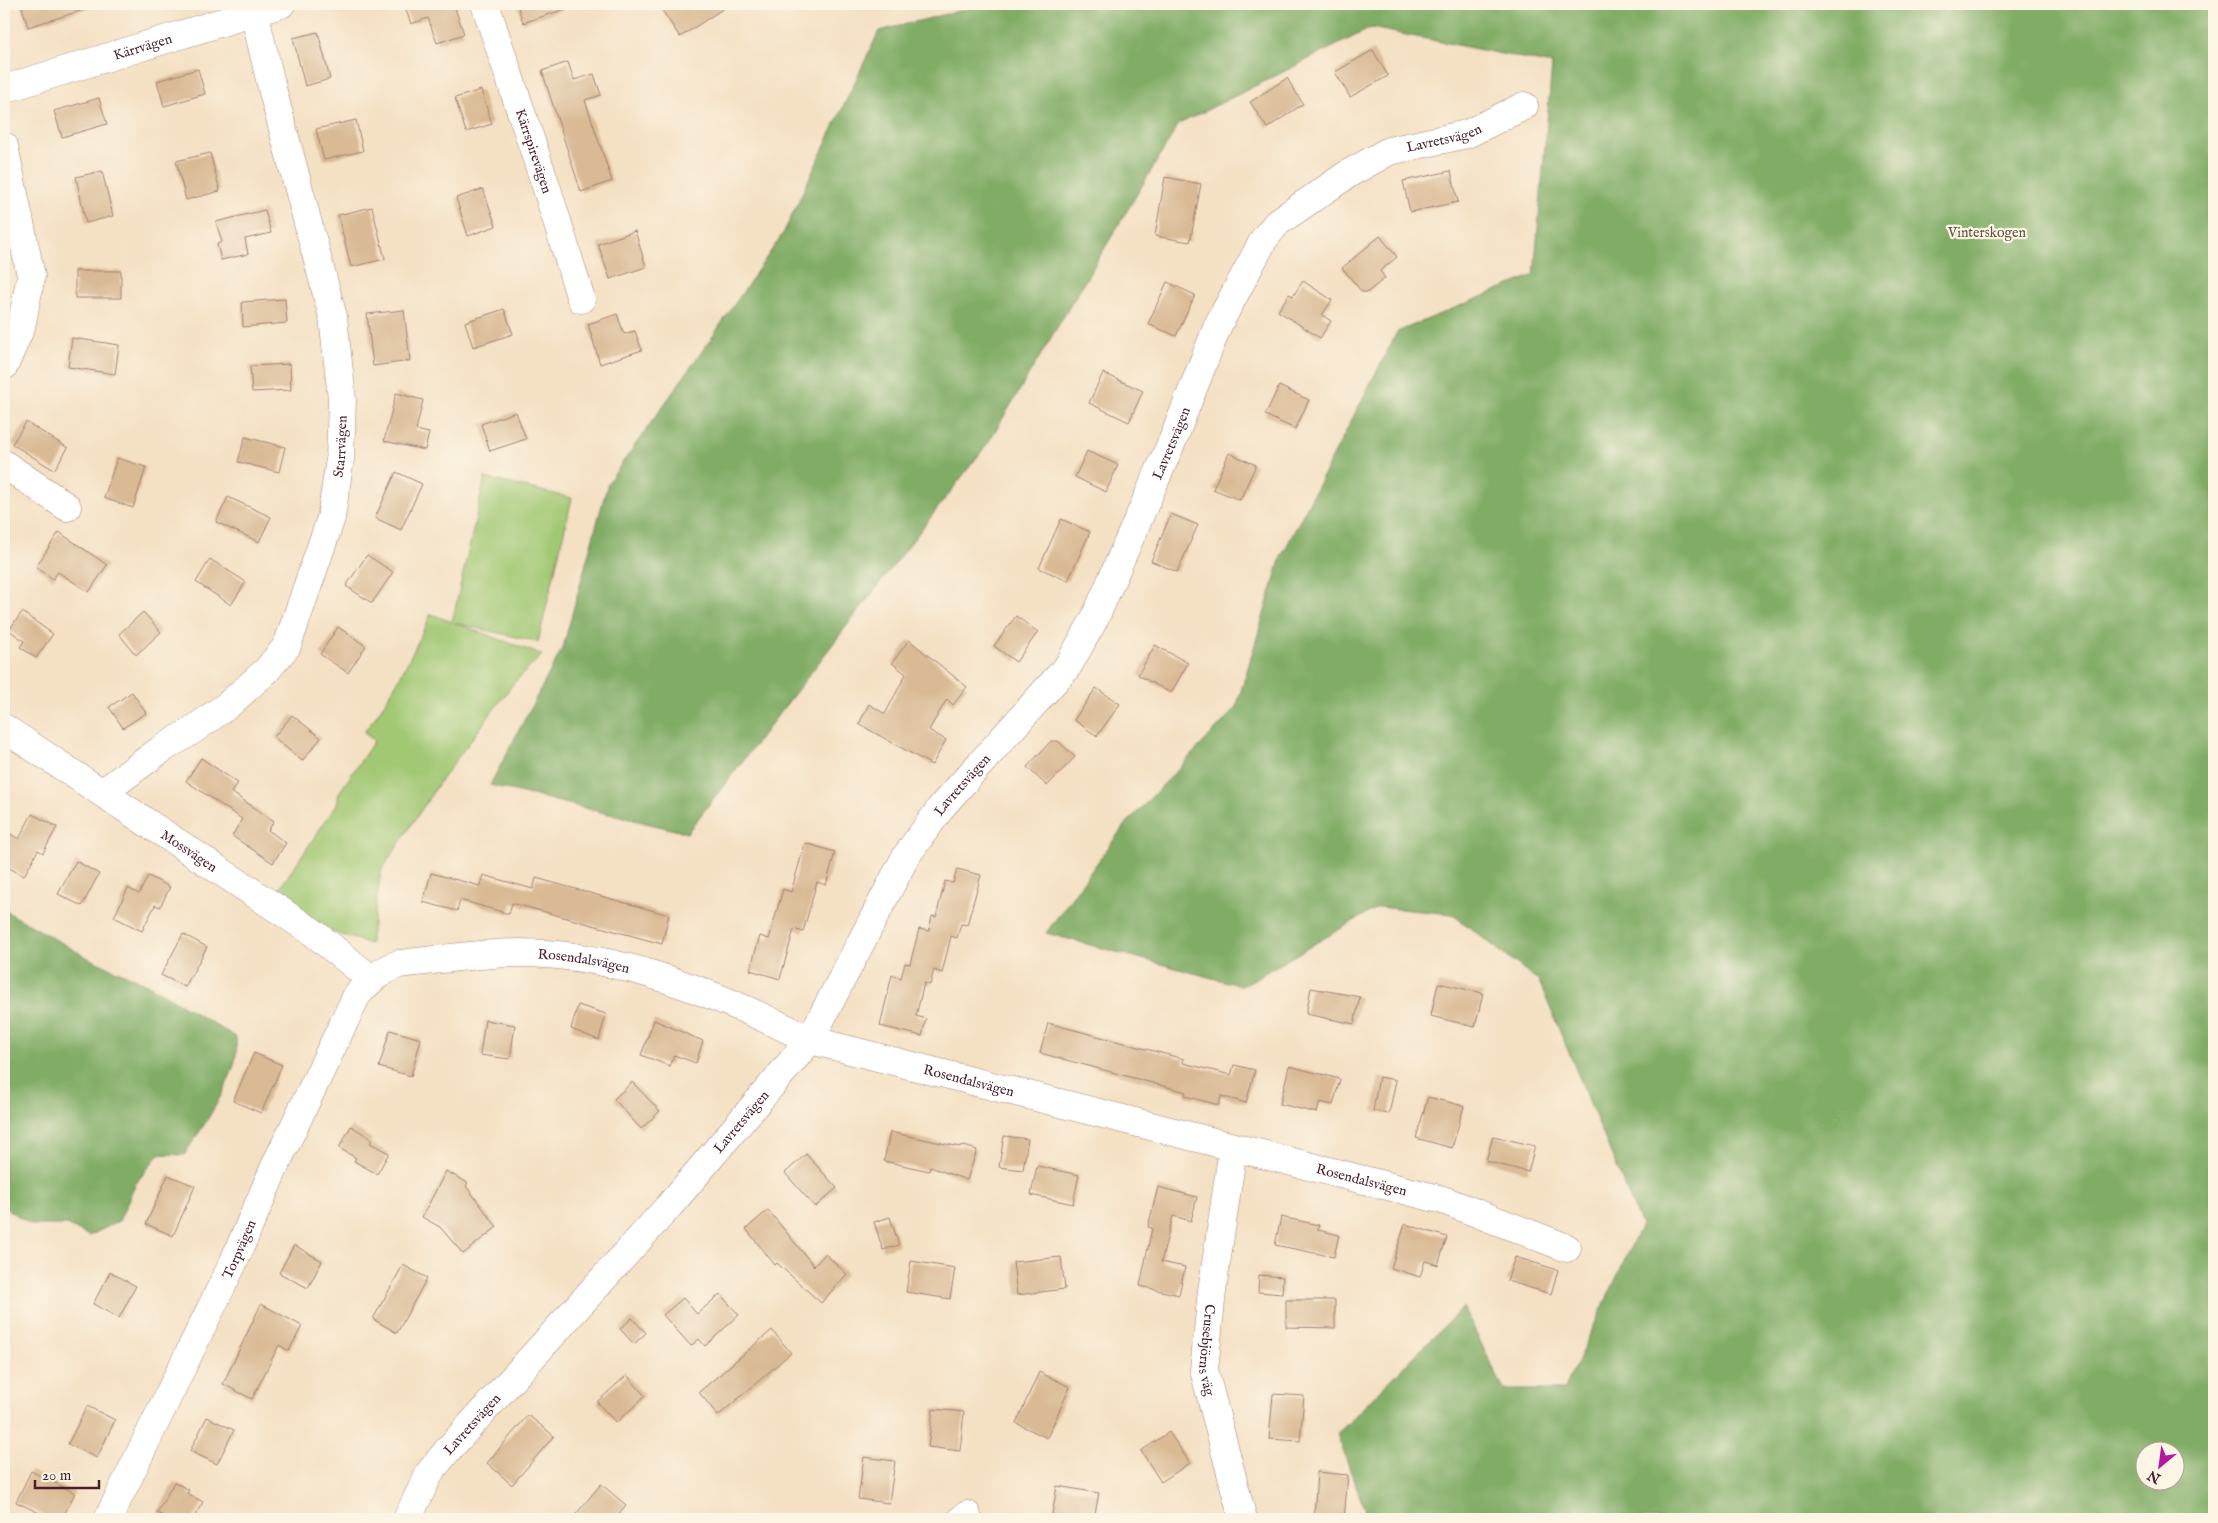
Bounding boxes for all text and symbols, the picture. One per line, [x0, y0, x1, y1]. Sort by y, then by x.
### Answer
street label: Kärrvägen [111, 30, 175, 65]
street label: Kärrspirevägen [511, 107, 556, 196]
street label: Lavretsvägen [1405, 120, 1485, 157]
park label: Vinterskogen [1947, 224, 2027, 242]
street label: Lavretsvägen [1149, 404, 1195, 483]
street label: Starrvägen [329, 415, 351, 479]
street label: Lavretsvägen [930, 750, 995, 820]
street label: Mossvägen [157, 826, 221, 877]
street label: Rosendalsvägen [537, 945, 632, 978]
street label: Rosendalsvägen [921, 1061, 1016, 1101]
street label: Lavretsvägen [710, 1086, 774, 1157]
street label: Rosendalsvägen [1314, 1160, 1409, 1201]
street label: Torpvägen [219, 1217, 261, 1282]
street label: Crusebjörns väg [1194, 1303, 1219, 1398]
street label: Lavretsvägen [440, 1390, 505, 1459]
north arrow [2136, 1440, 2186, 1490]
scale bar [35, 1458, 99, 1490]
text: 20 m [42, 1466, 72, 1485]
text: N [2145, 1466, 2165, 1488]

